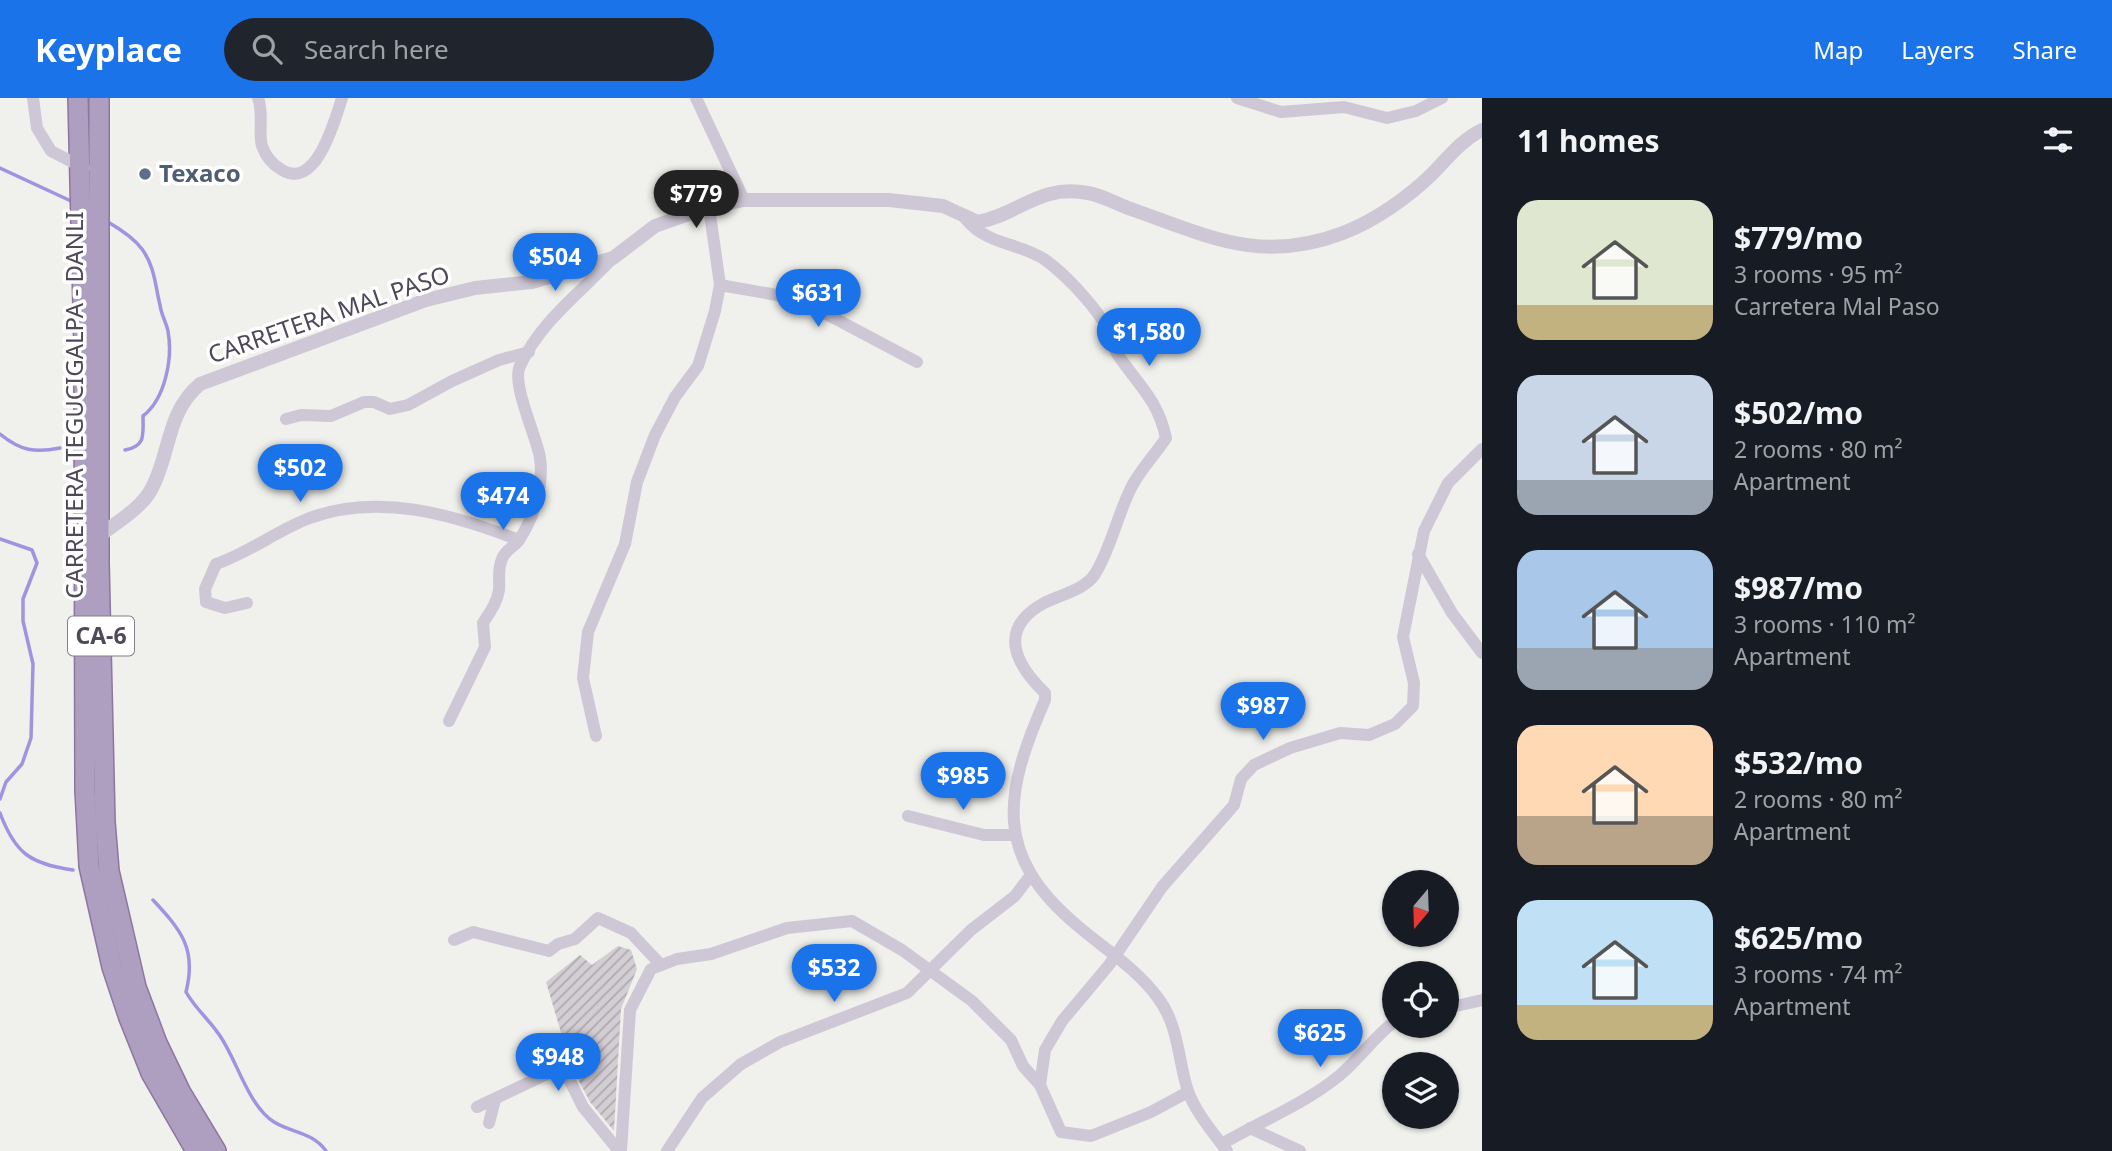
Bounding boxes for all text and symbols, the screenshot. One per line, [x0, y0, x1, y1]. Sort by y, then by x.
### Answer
search box [224, 18, 714, 81]
text: Keyplace [35, 27, 182, 72]
icon: search [248, 30, 286, 68]
text: Search here [304, 31, 449, 67]
text: Map [1813, 33, 1863, 66]
text: Layers [1901, 33, 1975, 66]
text: Share [2013, 33, 2077, 66]
text: 11 homes [1517, 120, 1660, 161]
icon: filters [2039, 121, 2077, 159]
place label: Texaco [159, 156, 241, 189]
marker: Texaco [137, 166, 153, 182]
pin: $779 [655, 170, 737, 230]
text: $779 [670, 177, 722, 209]
street label: CARRETERA TEGUCIGALPA - DANLI [57, 211, 90, 599]
text: $779/mo [1734, 217, 1863, 258]
icon: home [1573, 228, 1657, 312]
pin: $504 [514, 234, 596, 293]
text: $504 [529, 240, 581, 272]
street label: CARRETERA MAL PASO [203, 257, 454, 370]
text: 3 rooms · 95 m² [1734, 258, 1903, 290]
pin: $631 [777, 270, 859, 329]
text: $631 [792, 276, 844, 308]
text: Carretera Mal Paso [1734, 290, 1940, 322]
pin: $1,580 [1092, 308, 1206, 368]
text: $1,580 [1113, 315, 1185, 347]
text: $502/mo [1734, 392, 1863, 433]
icon: home [1573, 403, 1657, 487]
text: 2 rooms · 80 m² [1734, 433, 1903, 465]
pin: $502 [259, 444, 341, 504]
text: $502 [274, 451, 326, 483]
text: Apartment [1734, 465, 1851, 497]
pin: $474 [462, 472, 544, 532]
text: $474 [477, 479, 529, 511]
text: $987/mo [1734, 567, 1863, 608]
icon: home [1573, 578, 1657, 662]
text: 3 rooms · 110 m² [1734, 608, 1916, 640]
road number: CA-6 [68, 616, 134, 656]
text: Apartment [1734, 640, 1851, 672]
pin: $987 [1222, 682, 1304, 742]
text: $987 [1237, 689, 1289, 721]
text: $532/mo [1734, 742, 1863, 783]
pin: $985 [922, 752, 1004, 812]
icon: home [1573, 753, 1657, 837]
text: $985 [937, 759, 989, 791]
text: 2 rooms · 80 m² [1734, 783, 1903, 815]
text: Apartment [1734, 815, 1851, 847]
north arrow [1382, 870, 1460, 947]
map controls [1382, 870, 1459, 1129]
text: $625/mo [1734, 917, 1863, 958]
icon: home [1573, 928, 1657, 1012]
pin: $532 [793, 944, 875, 1004]
text: $532 [808, 951, 860, 983]
text: 3 rooms · 74 m² [1734, 958, 1903, 990]
button: locate [1382, 961, 1459, 1038]
text: Apartment [1734, 990, 1851, 1022]
pin: $625 [1279, 1010, 1361, 1069]
text: $625 [1294, 1016, 1346, 1048]
pin: $948 [517, 1034, 599, 1093]
text: $948 [532, 1040, 584, 1072]
button: layers [1382, 1052, 1459, 1129]

